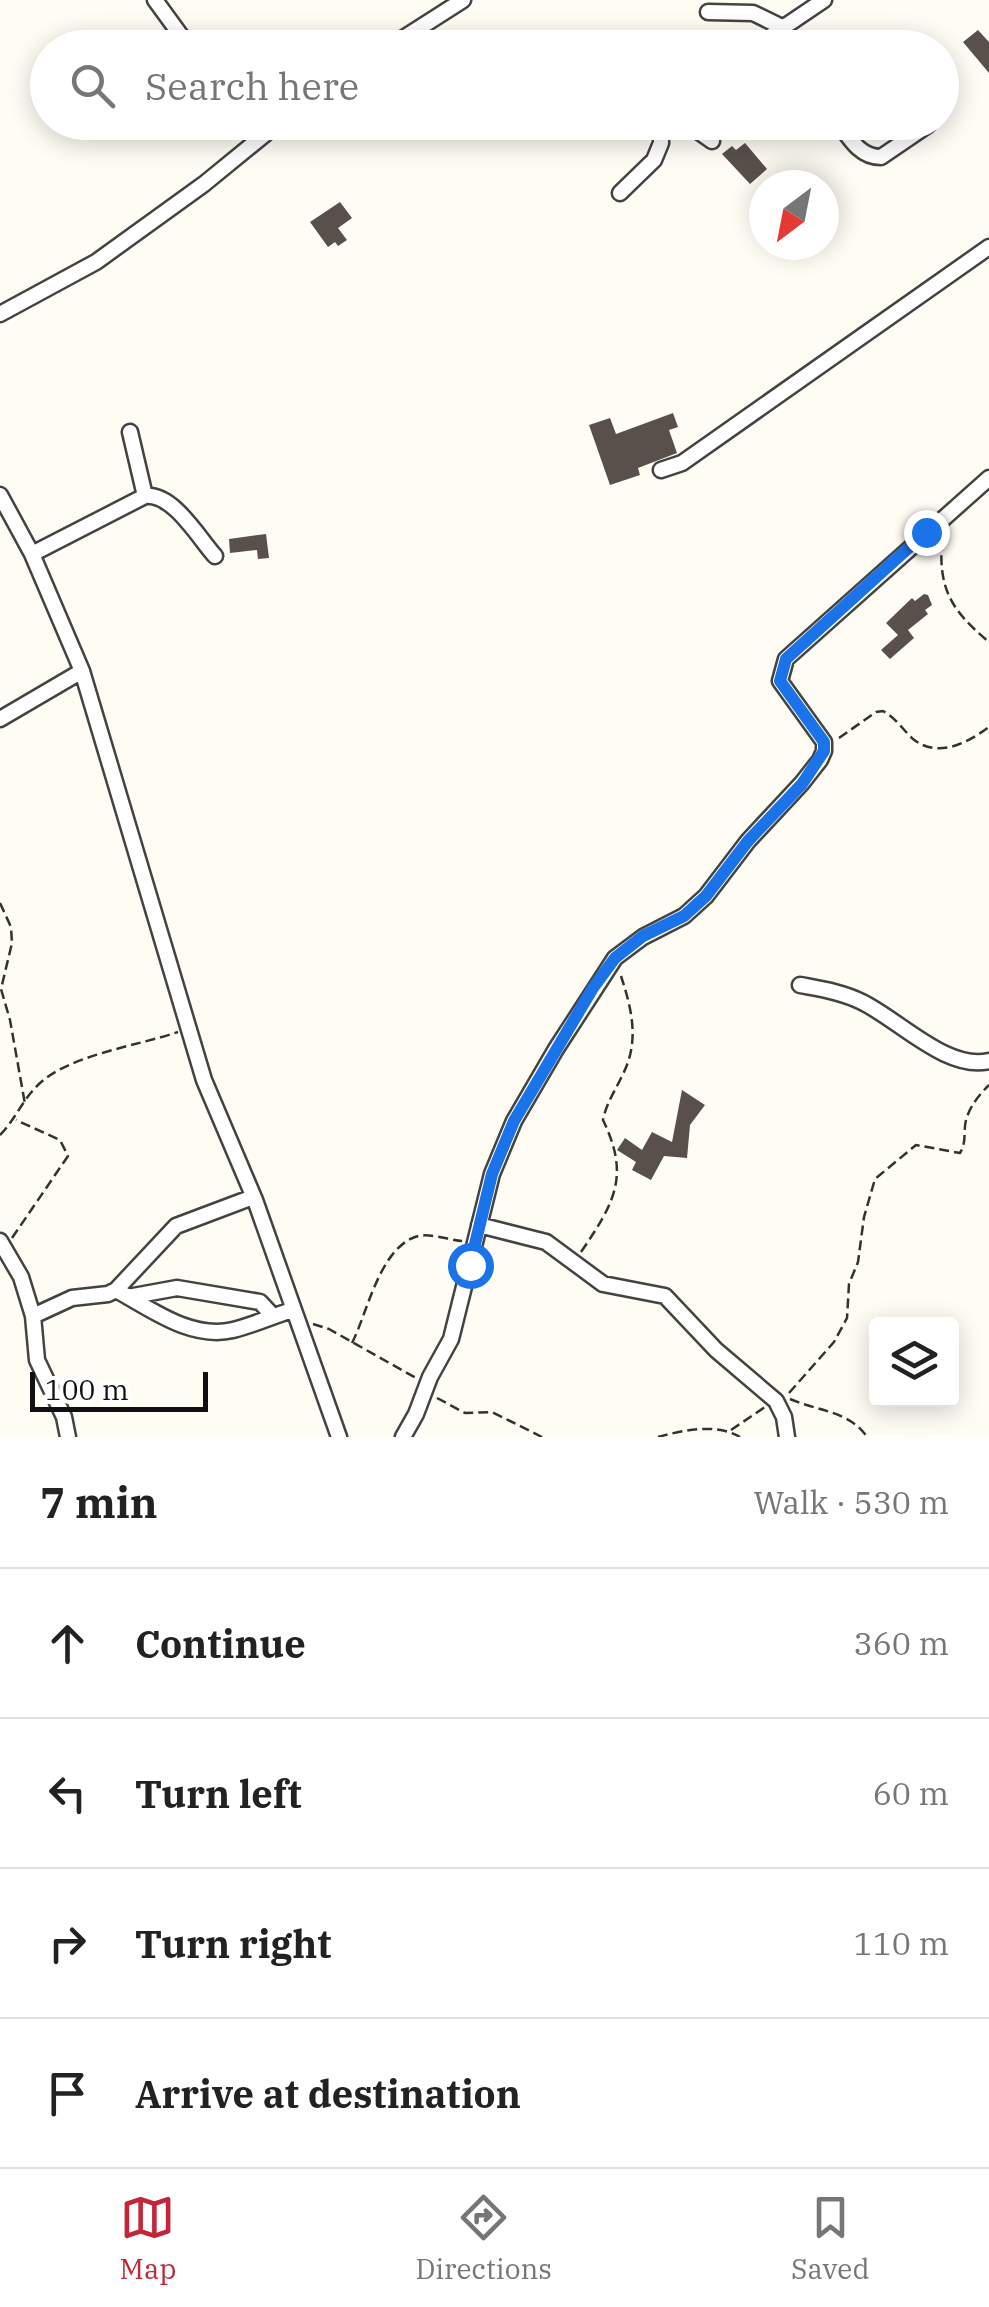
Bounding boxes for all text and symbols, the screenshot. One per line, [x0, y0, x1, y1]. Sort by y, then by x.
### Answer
search box [30, 30, 959, 140]
icon: search [65, 58, 120, 113]
text: Search here [145, 61, 359, 110]
north arrow [749, 170, 839, 260]
route end [904, 510, 950, 556]
route start [448, 1243, 494, 1289]
map controls [869, 1317, 959, 1407]
button: layers [869, 1317, 959, 1407]
scale bar [30, 1367, 208, 1412]
text: 100 m [45, 1371, 129, 1408]
text: 7 min [40, 1475, 158, 1530]
text: Walk · 530 m [753, 1481, 949, 1523]
icon: ahead [40, 1616, 95, 1671]
text: Continue [135, 1619, 306, 1668]
text: 360 m [853, 1622, 949, 1664]
icon: left [40, 1766, 95, 1821]
text: Turn left [135, 1769, 302, 1818]
text: 60 m [873, 1772, 949, 1814]
icon: right [40, 1916, 95, 1971]
text: Turn right [135, 1919, 331, 1968]
text: 110 m [853, 1922, 949, 1964]
icon: arrive [40, 2066, 95, 2121]
text: Arrive at destination [135, 2069, 521, 2118]
tab: Map [120, 2190, 176, 2287]
tab: Directions [415, 2190, 552, 2287]
tab: Saved [791, 2190, 869, 2287]

